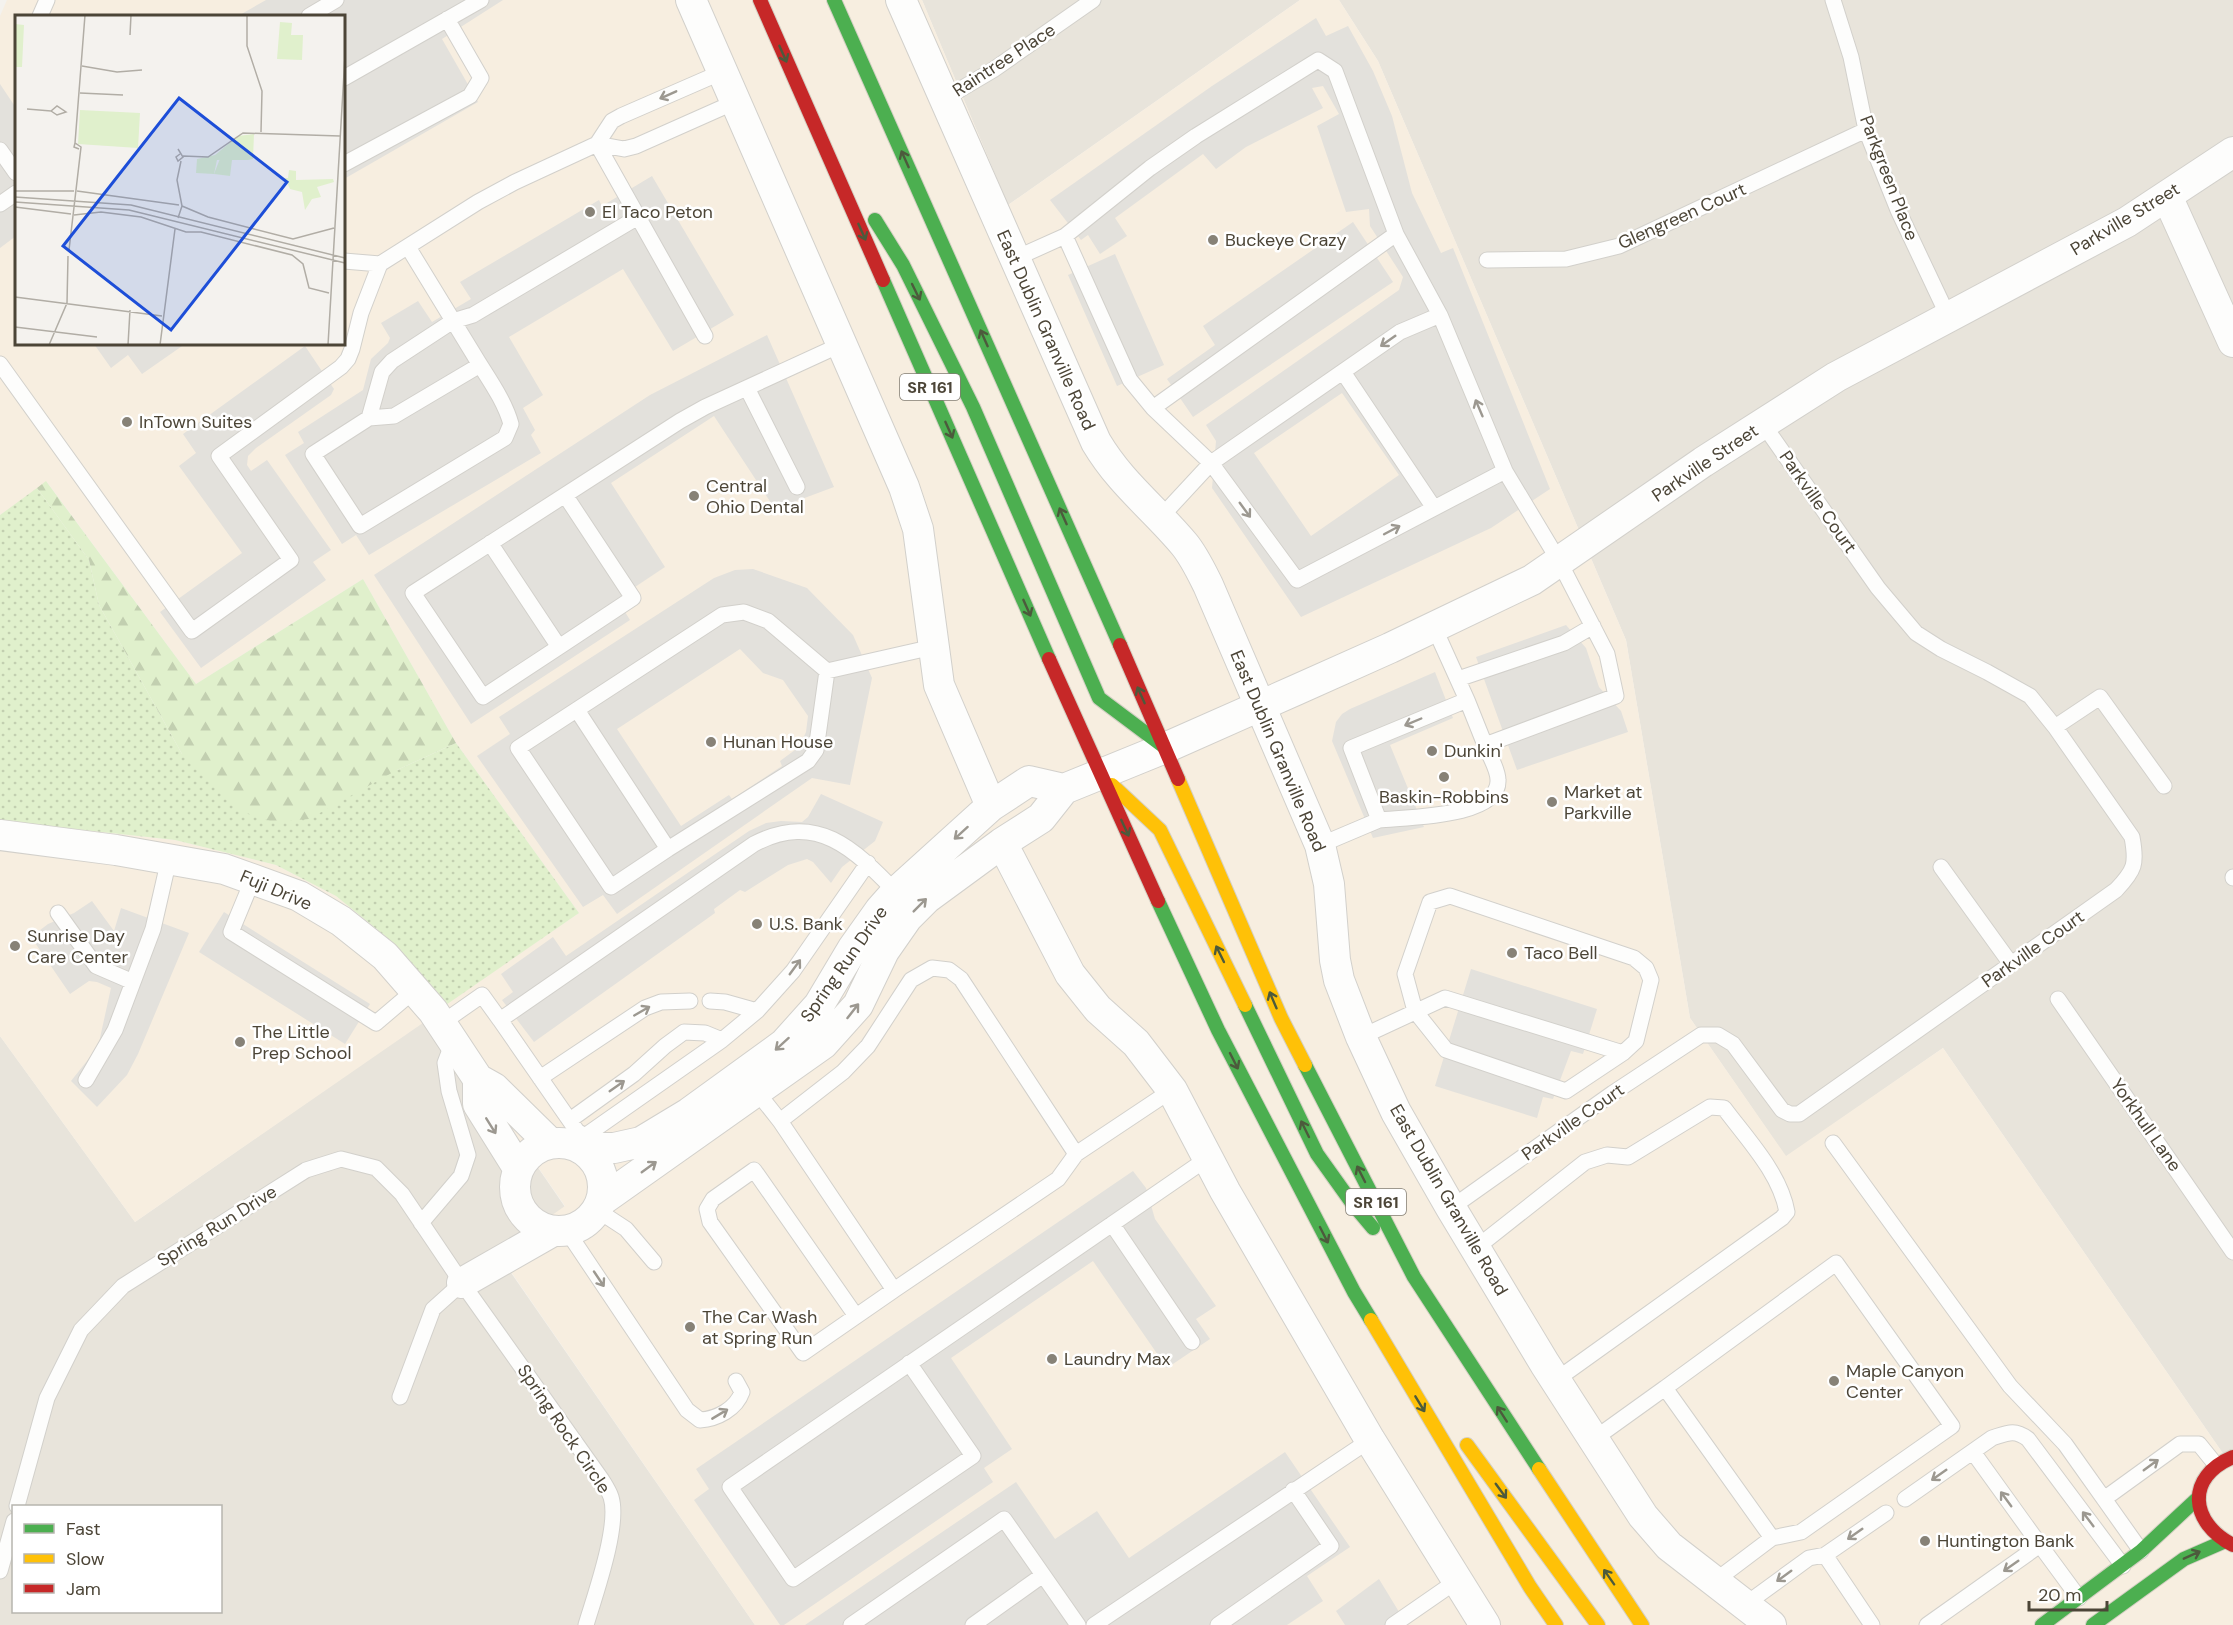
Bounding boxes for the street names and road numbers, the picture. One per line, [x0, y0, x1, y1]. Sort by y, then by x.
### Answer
street label: Raintree Place [948, 18, 1060, 102]
street label: Parkgreen Place [1854, 112, 1924, 244]
street label: Glengreen Court [1614, 177, 1750, 255]
street label: Parkville Street [2066, 177, 2184, 261]
street label: East Dublin Granville Road [991, 226, 1101, 434]
road number: SR 161 [900, 374, 960, 400]
street label: Parkville Street [1647, 419, 1763, 507]
street label: Parkville Court [1774, 446, 1862, 558]
street label: East Dublin Granville Road [1225, 646, 1331, 856]
street label: Fuji Drive [236, 864, 316, 916]
street label: Spring Run Drive [795, 901, 893, 1027]
street label: Parkville Court [1977, 905, 2089, 993]
street label: Yorkhull Lane [2105, 1074, 2187, 1176]
street label: Parkville Court [1517, 1078, 1629, 1166]
street label: East Dublin Granville Road [1384, 1100, 1514, 1300]
street label: Spring Run Drive [153, 1180, 281, 1272]
road number: SR 161 [1346, 1189, 1406, 1215]
street label: Spring Rock Circle [512, 1360, 616, 1498]

